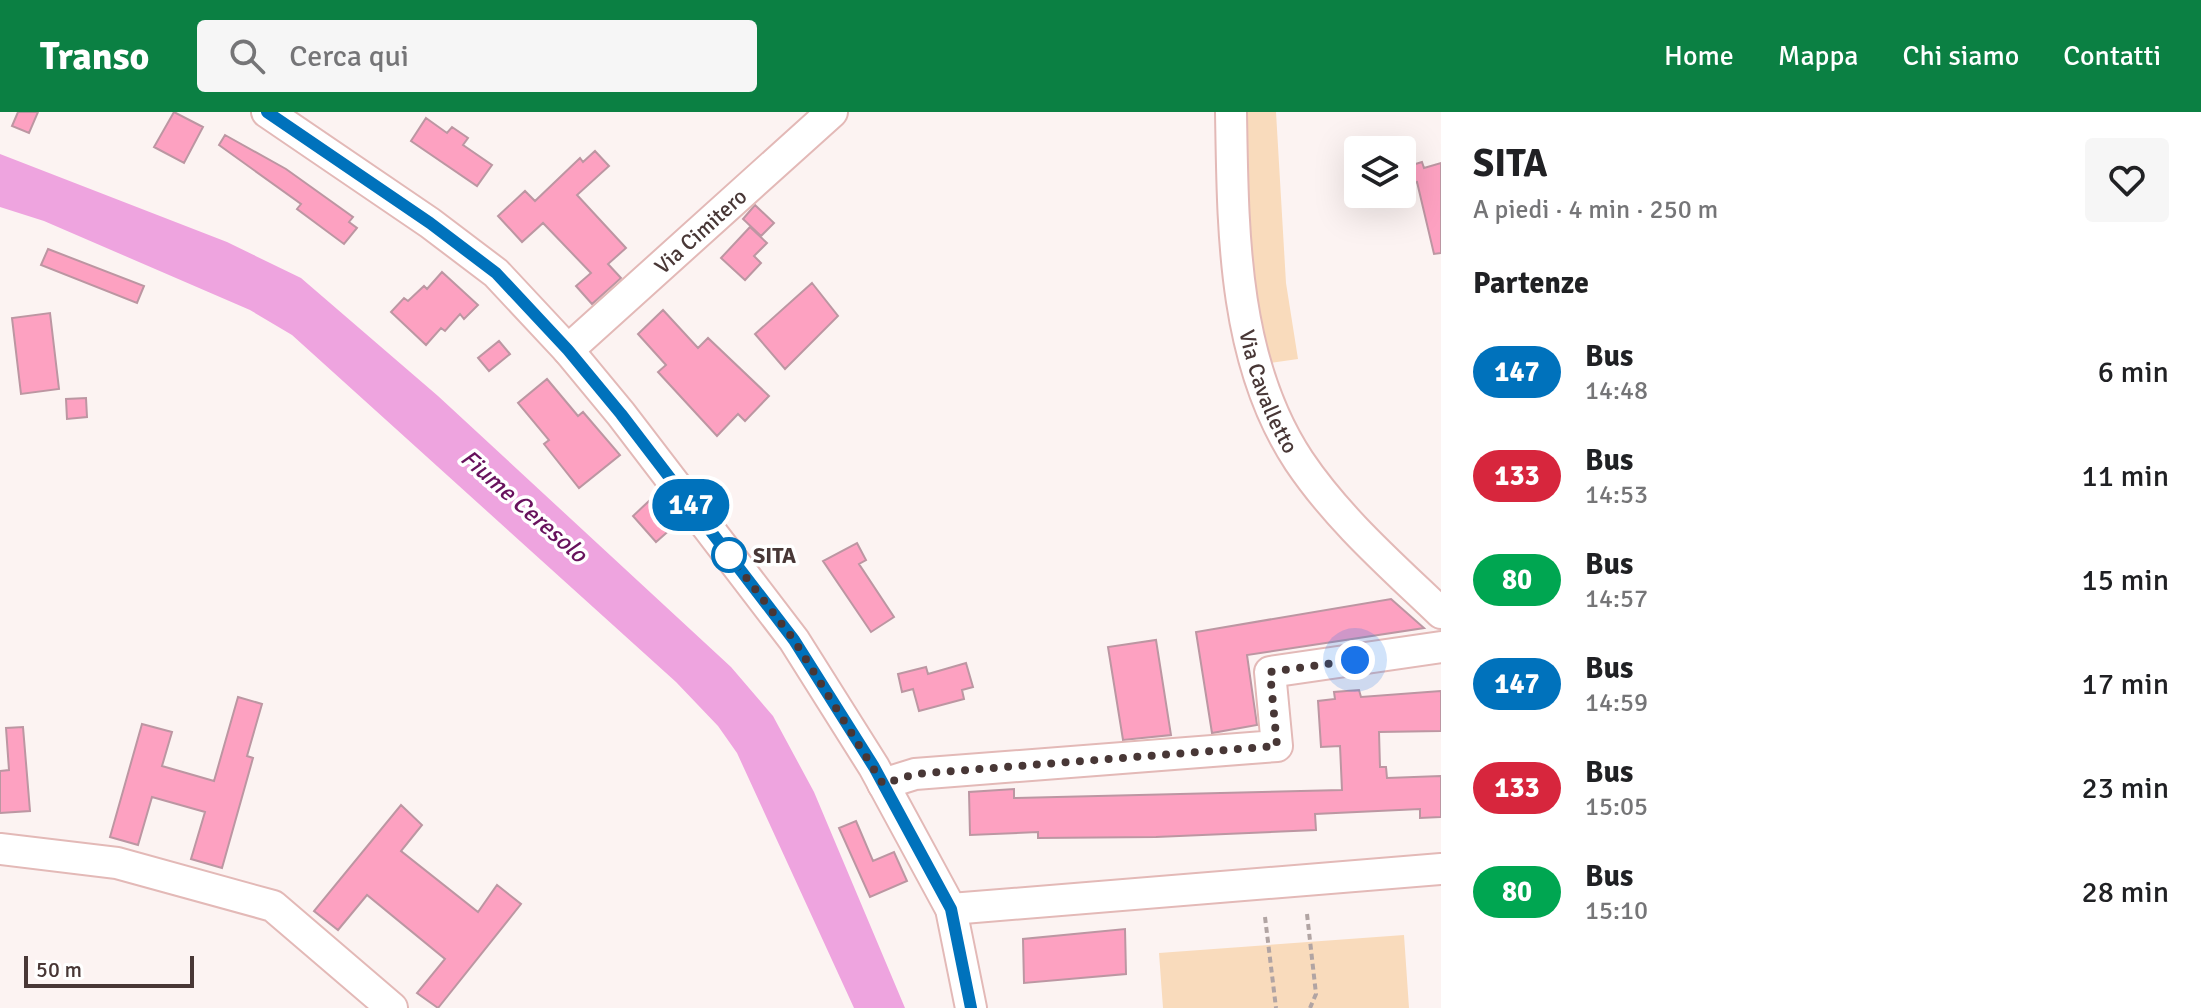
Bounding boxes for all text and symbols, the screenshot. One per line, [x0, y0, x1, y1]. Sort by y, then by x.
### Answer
search box [197, 20, 757, 92]
text: Transo [40, 33, 149, 80]
icon: search [225, 34, 269, 78]
text: Cerca qui [289, 38, 409, 75]
text: Home [1664, 39, 1734, 73]
text: Mappa [1778, 39, 1859, 73]
text: Chi siamo [1903, 39, 2019, 73]
text: Contatti [2063, 39, 2161, 73]
map controls [1344, 136, 1416, 208]
button: layers [1344, 136, 1416, 208]
button: heart [2085, 138, 2169, 222]
text: SITA [1473, 140, 1547, 187]
street label: Via Cimitero [648, 182, 752, 279]
text: A piedi · 4 min · 250 m [1473, 194, 1718, 226]
text: Partenze [1473, 265, 1589, 302]
street label: Via Cavalletto [1234, 327, 1304, 458]
text: Bus [1585, 338, 1633, 375]
text: 6 min [2098, 354, 2169, 391]
text: 147 [1494, 355, 1540, 389]
text: 14:48 [1585, 375, 1648, 407]
text: Bus [1585, 442, 1633, 479]
water label: Fiume Ceresolo [455, 443, 594, 570]
text: 11 min [2082, 458, 2169, 495]
text: 133 [1494, 459, 1540, 493]
line badge: 147 [645, 479, 737, 531]
text: 14:53 [1585, 479, 1648, 511]
text: 147 [668, 488, 714, 522]
marker: SITA [712, 538, 746, 572]
place label: SITA [753, 542, 796, 569]
text: Bus [1585, 546, 1633, 583]
text: 15 min [2082, 562, 2169, 599]
text: 80 [1502, 563, 1532, 597]
text: 14:57 [1585, 583, 1648, 615]
your location [1335, 640, 1375, 680]
text: Bus [1585, 650, 1633, 687]
text: 17 min [2082, 666, 2169, 703]
text: 147 [1494, 667, 1540, 701]
text: 14:59 [1585, 687, 1648, 719]
text: Bus [1585, 754, 1633, 791]
text: 23 min [2082, 770, 2169, 807]
text: 133 [1494, 771, 1540, 805]
text: 15:05 [1585, 791, 1648, 823]
text: Bus [1585, 858, 1633, 895]
text: 28 min [2082, 874, 2169, 911]
text: 80 [1502, 875, 1532, 909]
text: 15:10 [1585, 895, 1648, 927]
scale bar [24, 952, 194, 988]
text: 50 m [36, 956, 82, 983]

